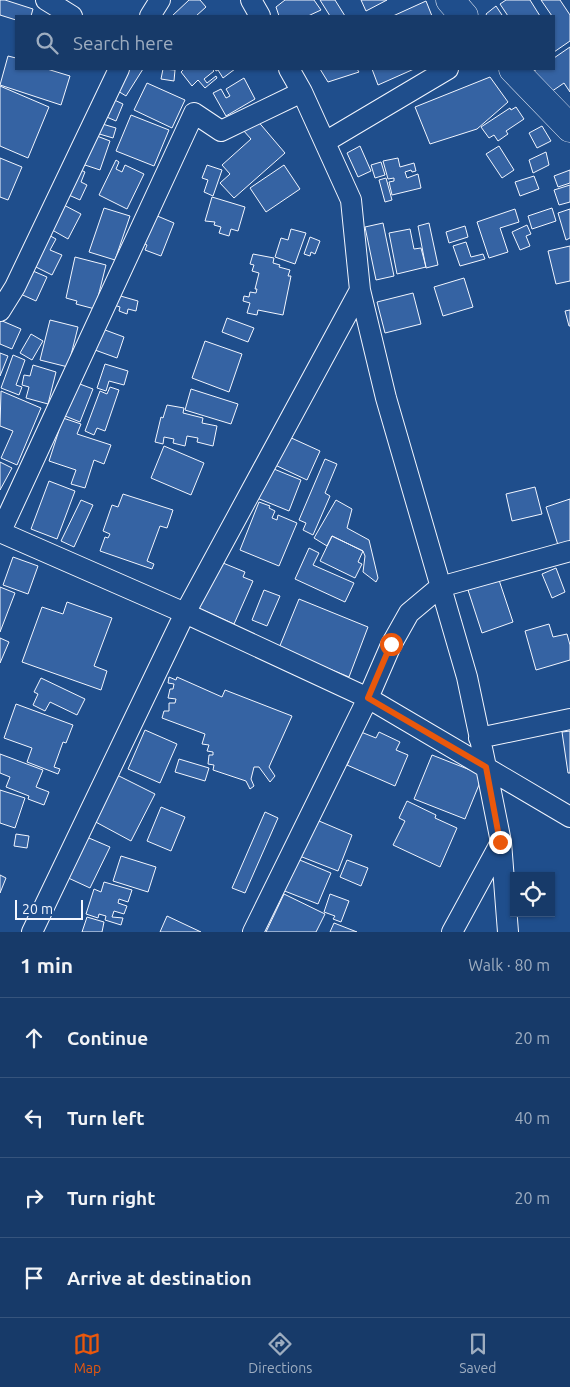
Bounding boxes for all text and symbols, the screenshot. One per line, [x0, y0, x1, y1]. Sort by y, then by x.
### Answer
search box [15, 15, 555, 70]
icon: search [33, 29, 61, 57]
text: Search here [73, 32, 173, 54]
route start [380, 633, 403, 656]
route end [489, 831, 512, 854]
map controls [510, 872, 555, 917]
button: locate [510, 872, 555, 917]
scale bar [15, 897, 82, 920]
text: 20 m [22, 901, 53, 917]
text: 1 min [20, 953, 73, 977]
text: Walk · 80 m [468, 956, 550, 974]
icon: ahead [20, 1024, 48, 1052]
text: Continue [67, 1027, 148, 1049]
text: 20 m [514, 1029, 550, 1047]
icon: left [20, 1104, 48, 1132]
text: Turn left [67, 1107, 145, 1129]
text: 40 m [514, 1109, 550, 1127]
icon: right [20, 1184, 48, 1212]
text: Turn right [67, 1187, 155, 1209]
text: 20 m [514, 1189, 550, 1207]
icon: arrive [20, 1264, 48, 1292]
text: Arrive at destination [67, 1267, 252, 1289]
tab: Map [73, 1330, 101, 1376]
tab: Directions [248, 1330, 312, 1376]
tab: Saved [459, 1330, 497, 1376]

